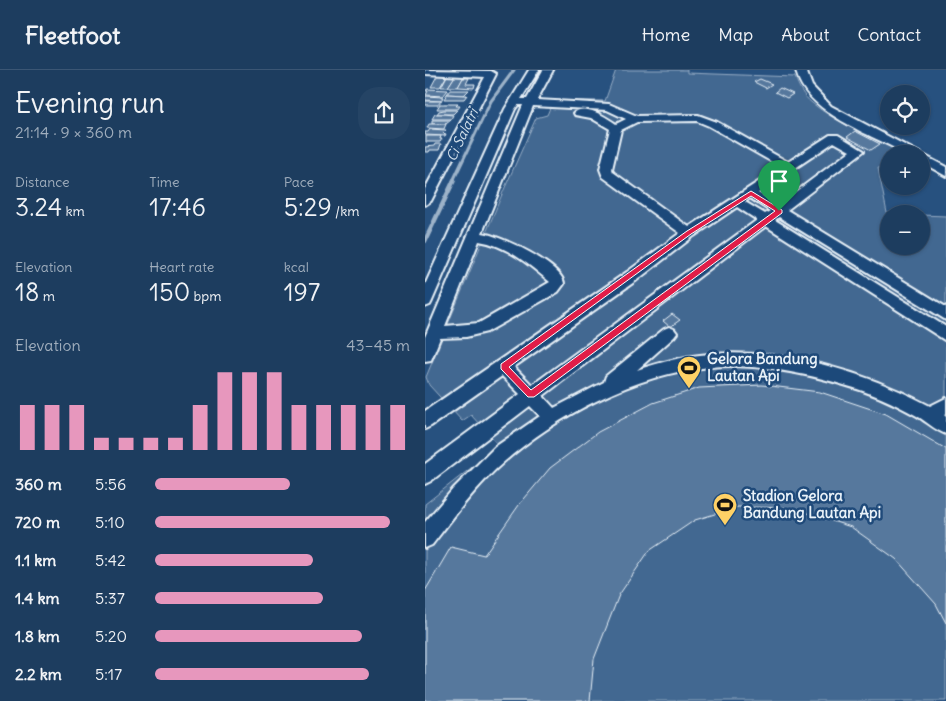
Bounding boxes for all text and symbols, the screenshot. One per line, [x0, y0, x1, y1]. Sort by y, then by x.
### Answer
text: Fleetfoot [25, 20, 120, 50]
text: Home [642, 23, 690, 46]
text: Map [718, 23, 753, 46]
text: About [781, 23, 829, 46]
text: Contact [857, 23, 921, 46]
text: Evening run [15, 85, 165, 121]
map controls [880, 85, 930, 255]
button: locate [880, 85, 930, 135]
button: share [358, 87, 410, 139]
water label: Ci Salatri [442, 104, 483, 164]
text: 21:14 · 9 × 360 m [15, 122, 132, 142]
button: + [880, 145, 930, 195]
pin [758, 160, 800, 211]
icon: arrive [765, 167, 793, 195]
text: Distance [15, 173, 70, 191]
text: Time [149, 173, 180, 191]
text: Pace [284, 173, 314, 191]
text: 3.24 [15, 191, 62, 223]
text: 17:46 [149, 191, 206, 223]
text: 5:29 [284, 191, 332, 223]
text: km [62, 202, 85, 220]
text: /km [332, 202, 360, 220]
button: − [880, 205, 930, 255]
text: Elevation [15, 258, 72, 276]
text: Heart rate [149, 258, 214, 276]
text: kcal [284, 258, 309, 276]
text: 18 [15, 276, 39, 308]
text: 150 [149, 276, 190, 308]
text: 197 [284, 276, 320, 308]
text: m [39, 287, 55, 305]
text: bpm [190, 287, 221, 305]
text: Elevation [15, 335, 81, 355]
text: 43–45 m [346, 335, 410, 355]
place label: Gelora Bandung Lautan Api [707, 349, 818, 386]
sports icon: Gelora Bandung Lautan Api [676, 355, 702, 389]
text: 360 m [15, 474, 62, 494]
text: 5:56 [95, 474, 126, 494]
place label: Stadion Gelora Bandung Lautan Api [743, 486, 881, 523]
sports icon: Stadion Gelora Bandung Lautan Api [712, 492, 738, 526]
text: 720 m [15, 512, 60, 532]
text: 5:10 [95, 512, 125, 532]
text: 1.1 km [15, 550, 56, 570]
text: 5:42 [95, 550, 126, 570]
text: 1.4 km [15, 588, 60, 608]
text: 5:37 [95, 588, 125, 608]
text: 1.8 km [15, 626, 60, 646]
text: 5:20 [95, 626, 127, 646]
text: 2.2 km [15, 664, 62, 684]
text: 5:17 [95, 664, 122, 684]

